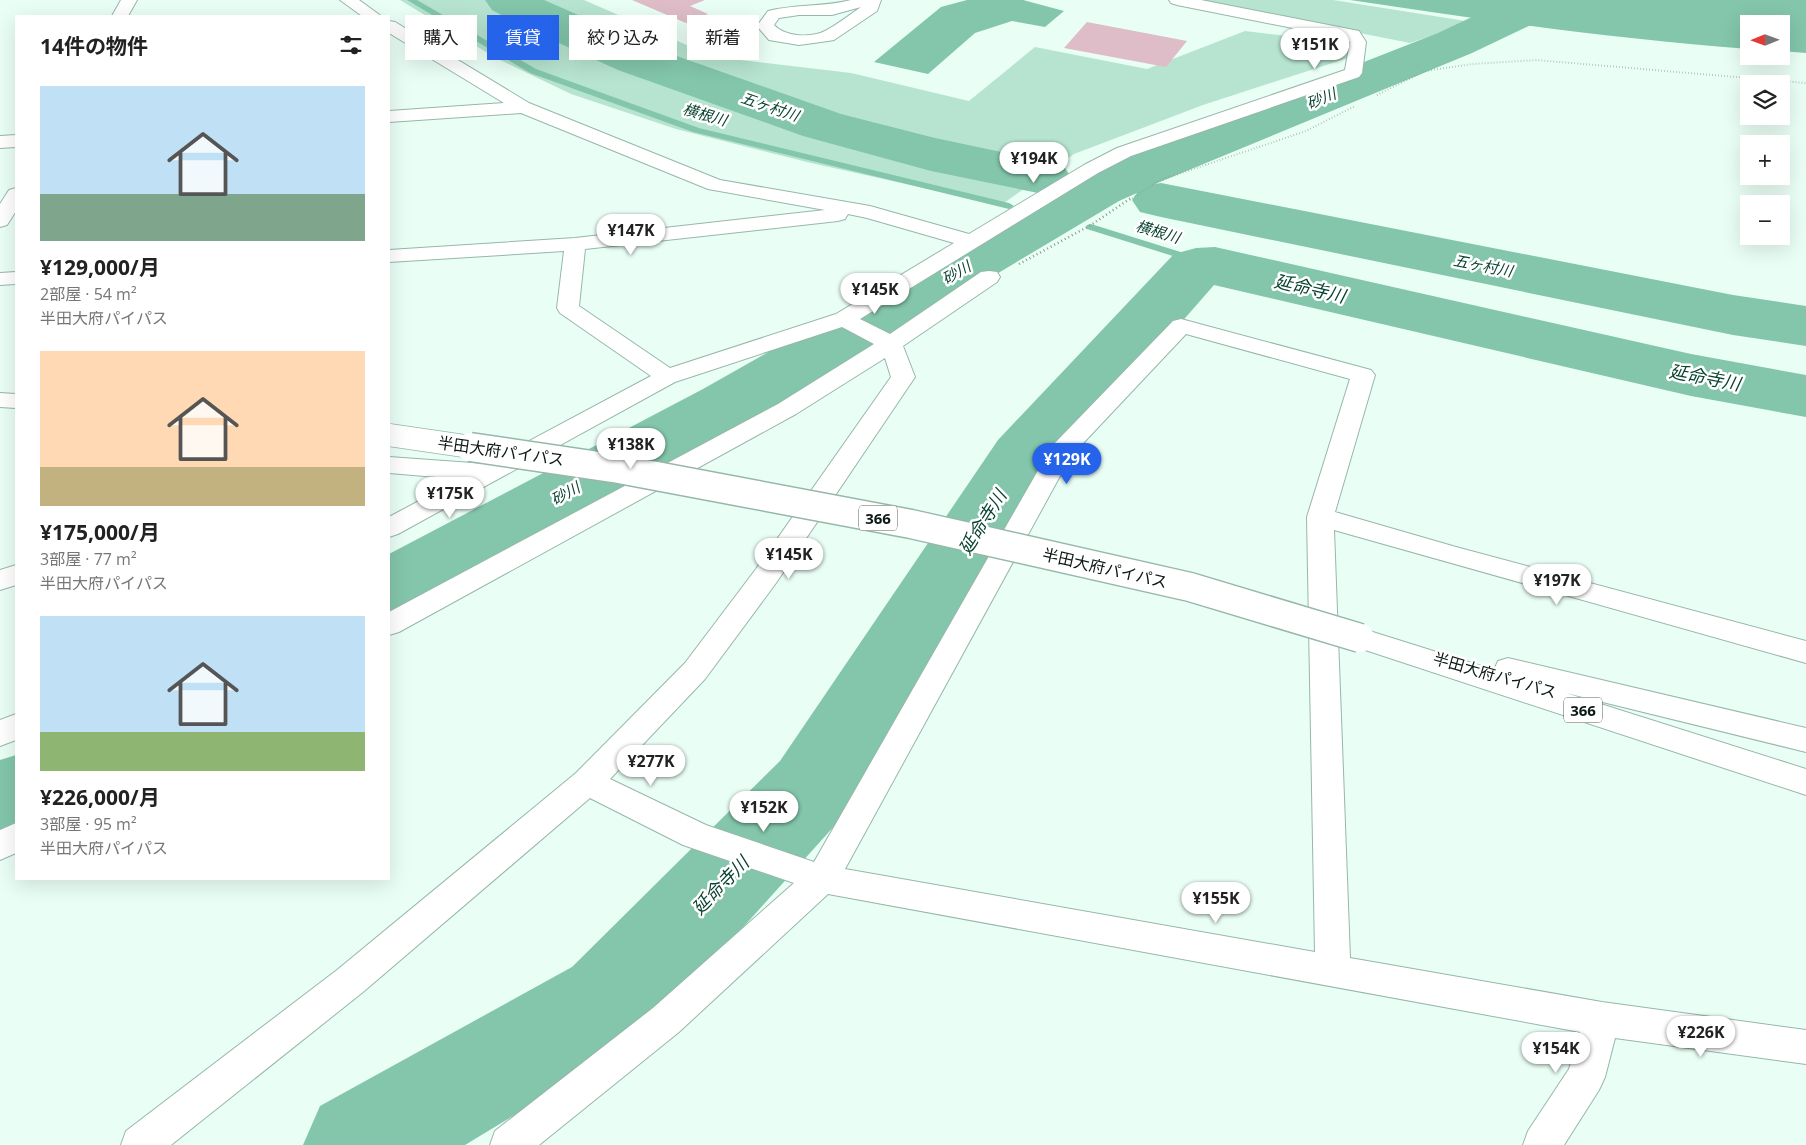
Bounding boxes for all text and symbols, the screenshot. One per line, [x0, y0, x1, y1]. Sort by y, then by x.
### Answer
chip: 購入 [405, 15, 477, 60]
chip: 賃貸 [487, 15, 559, 60]
chip: 絞り込み [569, 15, 677, 60]
chip: 新着 [687, 15, 759, 60]
north arrow [1740, 15, 1790, 65]
map controls [1740, 15, 1790, 245]
pin: ¥151K [1280, 28, 1350, 70]
icon: filters [337, 31, 365, 59]
text: 14件の物件 [40, 32, 148, 60]
text: ¥151K [1291, 33, 1339, 55]
button: layers [1740, 75, 1790, 125]
water label: 砂川 [1303, 82, 1341, 113]
water label: 五ヶ村川 [738, 87, 804, 126]
water label: 横根川 [681, 98, 731, 130]
icon: home [158, 119, 248, 209]
button: + [1740, 135, 1790, 185]
pin: ¥194K [999, 142, 1069, 184]
text: ¥194K [1010, 147, 1058, 169]
button: − [1740, 195, 1790, 245]
pin: ¥147K [596, 214, 666, 256]
water label: 横根川 [1134, 215, 1184, 248]
text: ¥147K [607, 219, 655, 241]
water label: 五ヶ村川 [1452, 249, 1516, 281]
text: ¥129,000/月 [40, 253, 160, 281]
water label: 砂川 [938, 255, 976, 288]
water label: 延命寺川 [1272, 268, 1350, 308]
pin: ¥145K [840, 272, 910, 315]
text: ¥145K [851, 278, 899, 300]
text: 2部屋 · 54 m² [40, 283, 137, 305]
text: 半田大府パイパス [40, 307, 168, 329]
water label: 延命寺川 [1667, 358, 1745, 396]
icon: home [158, 384, 248, 474]
pin: ¥138K [596, 428, 666, 470]
street label: 半田大府パイパス [436, 431, 566, 471]
text: ¥138K [607, 433, 655, 455]
pin: ¥129K [1032, 442, 1102, 485]
text: ¥129K [1043, 448, 1091, 470]
pin: ¥175K [415, 476, 485, 519]
water label: 砂川 [547, 476, 585, 509]
text: ¥175K [426, 482, 474, 504]
water label: 延命寺川 [953, 483, 1012, 559]
road number: 366 [859, 506, 897, 530]
text: ¥175,000/月 [40, 518, 160, 546]
pin: ¥145K [754, 538, 824, 580]
text: ¥145K [765, 543, 813, 565]
street label: 半田大府パイパス [1040, 543, 1170, 593]
text: 3部屋 · 77 m² [40, 548, 137, 570]
pin: ¥197K [1522, 564, 1592, 606]
text: ¥197K [1533, 569, 1581, 591]
text: 半田大府パイパス [40, 572, 168, 594]
street label: 半田大府パイパス [1431, 647, 1559, 703]
icon: home [158, 649, 248, 739]
road number: 366 [1564, 698, 1602, 722]
pin: ¥277K [616, 744, 686, 787]
text: ¥277K [627, 750, 675, 772]
text: ¥226,000/月 [40, 783, 160, 811]
pin: ¥152K [729, 790, 799, 833]
text: ¥152K [740, 796, 788, 818]
text: 3部屋 · 95 m² [40, 813, 137, 835]
text: 半田大府パイパス [40, 837, 168, 859]
water label: 延命寺川 [686, 849, 755, 919]
pin: ¥155K [1181, 882, 1251, 924]
text: ¥155K [1192, 887, 1240, 909]
pin: ¥226K [1666, 1016, 1736, 1058]
text: ¥226K [1677, 1021, 1725, 1043]
pin: ¥154K [1521, 1032, 1591, 1074]
text: ¥154K [1532, 1037, 1580, 1059]

